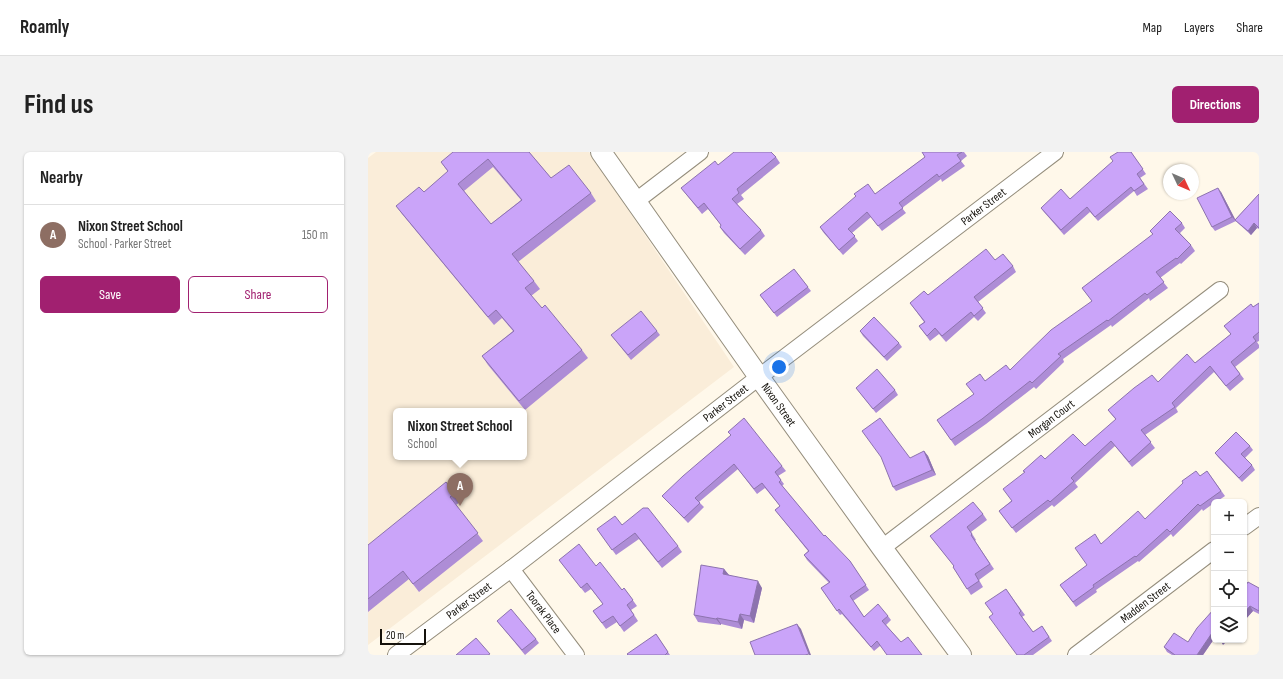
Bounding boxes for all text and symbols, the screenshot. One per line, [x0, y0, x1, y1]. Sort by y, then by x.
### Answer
text: Roamly [20, 16, 70, 39]
text: Map [1142, 19, 1162, 36]
text: Layers [1184, 19, 1214, 36]
text: Share [1236, 19, 1263, 36]
button: Directions [1172, 86, 1259, 123]
text: Find us [24, 88, 93, 121]
north arrow [1163, 164, 1199, 200]
text: Nearby [40, 168, 83, 188]
street label: Parker Street [958, 184, 1009, 228]
text: Nixon Street School [78, 217, 183, 236]
text: A [50, 227, 56, 243]
text: 150 m [302, 227, 328, 243]
text: School · Parker Street [78, 236, 172, 252]
button: Save [40, 276, 180, 313]
button: Share [188, 276, 328, 313]
your location [769, 357, 789, 377]
street label: Nixon Street [758, 380, 800, 430]
street label: Parker Street [700, 381, 751, 425]
street label: Morgan Court [1025, 396, 1078, 441]
popup [393, 408, 527, 460]
text: Nixon Street School [408, 417, 512, 436]
text: School [408, 436, 437, 452]
pin: A [447, 473, 473, 506]
map controls [1211, 499, 1247, 643]
button: + [1211, 499, 1247, 535]
button: − [1211, 535, 1247, 571]
button: locate [1211, 571, 1247, 607]
street label: Parker Street [443, 578, 495, 622]
street label: Madden Street [1117, 578, 1174, 626]
street label: Toorak Place [523, 588, 565, 637]
button: layers [1211, 607, 1247, 643]
scale bar [380, 627, 426, 646]
text: 20 m [386, 629, 404, 642]

